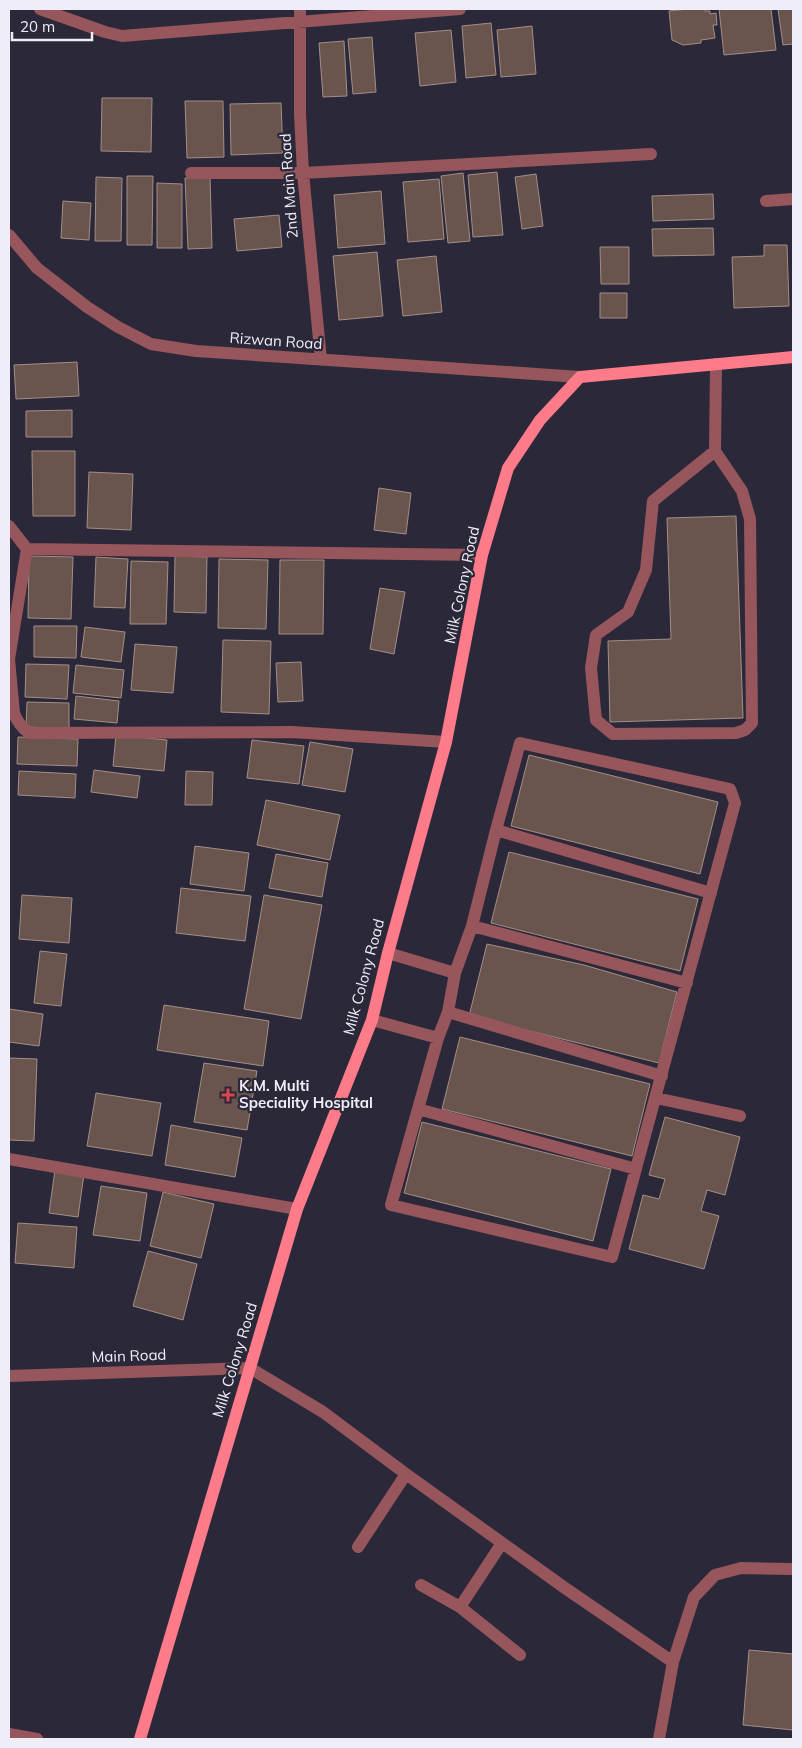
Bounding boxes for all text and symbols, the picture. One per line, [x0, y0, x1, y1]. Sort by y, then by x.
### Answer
scale bar [12, 10, 92, 42]
text: 20 m [20, 17, 55, 36]
street label: 2nd Main Road [275, 133, 302, 239]
street label: Rizwan Road [229, 328, 323, 353]
street label: Milk Colony Road [440, 524, 483, 645]
street label: Milk Colony Road [339, 917, 388, 1037]
place label: K.M. Multi Speciality Hospital [239, 1076, 373, 1112]
marker: K.M. Multi Speciality Hospital [221, 1088, 235, 1102]
street label: Milk Colony Road [208, 1300, 261, 1420]
street label: Main Road [91, 1345, 167, 1366]

